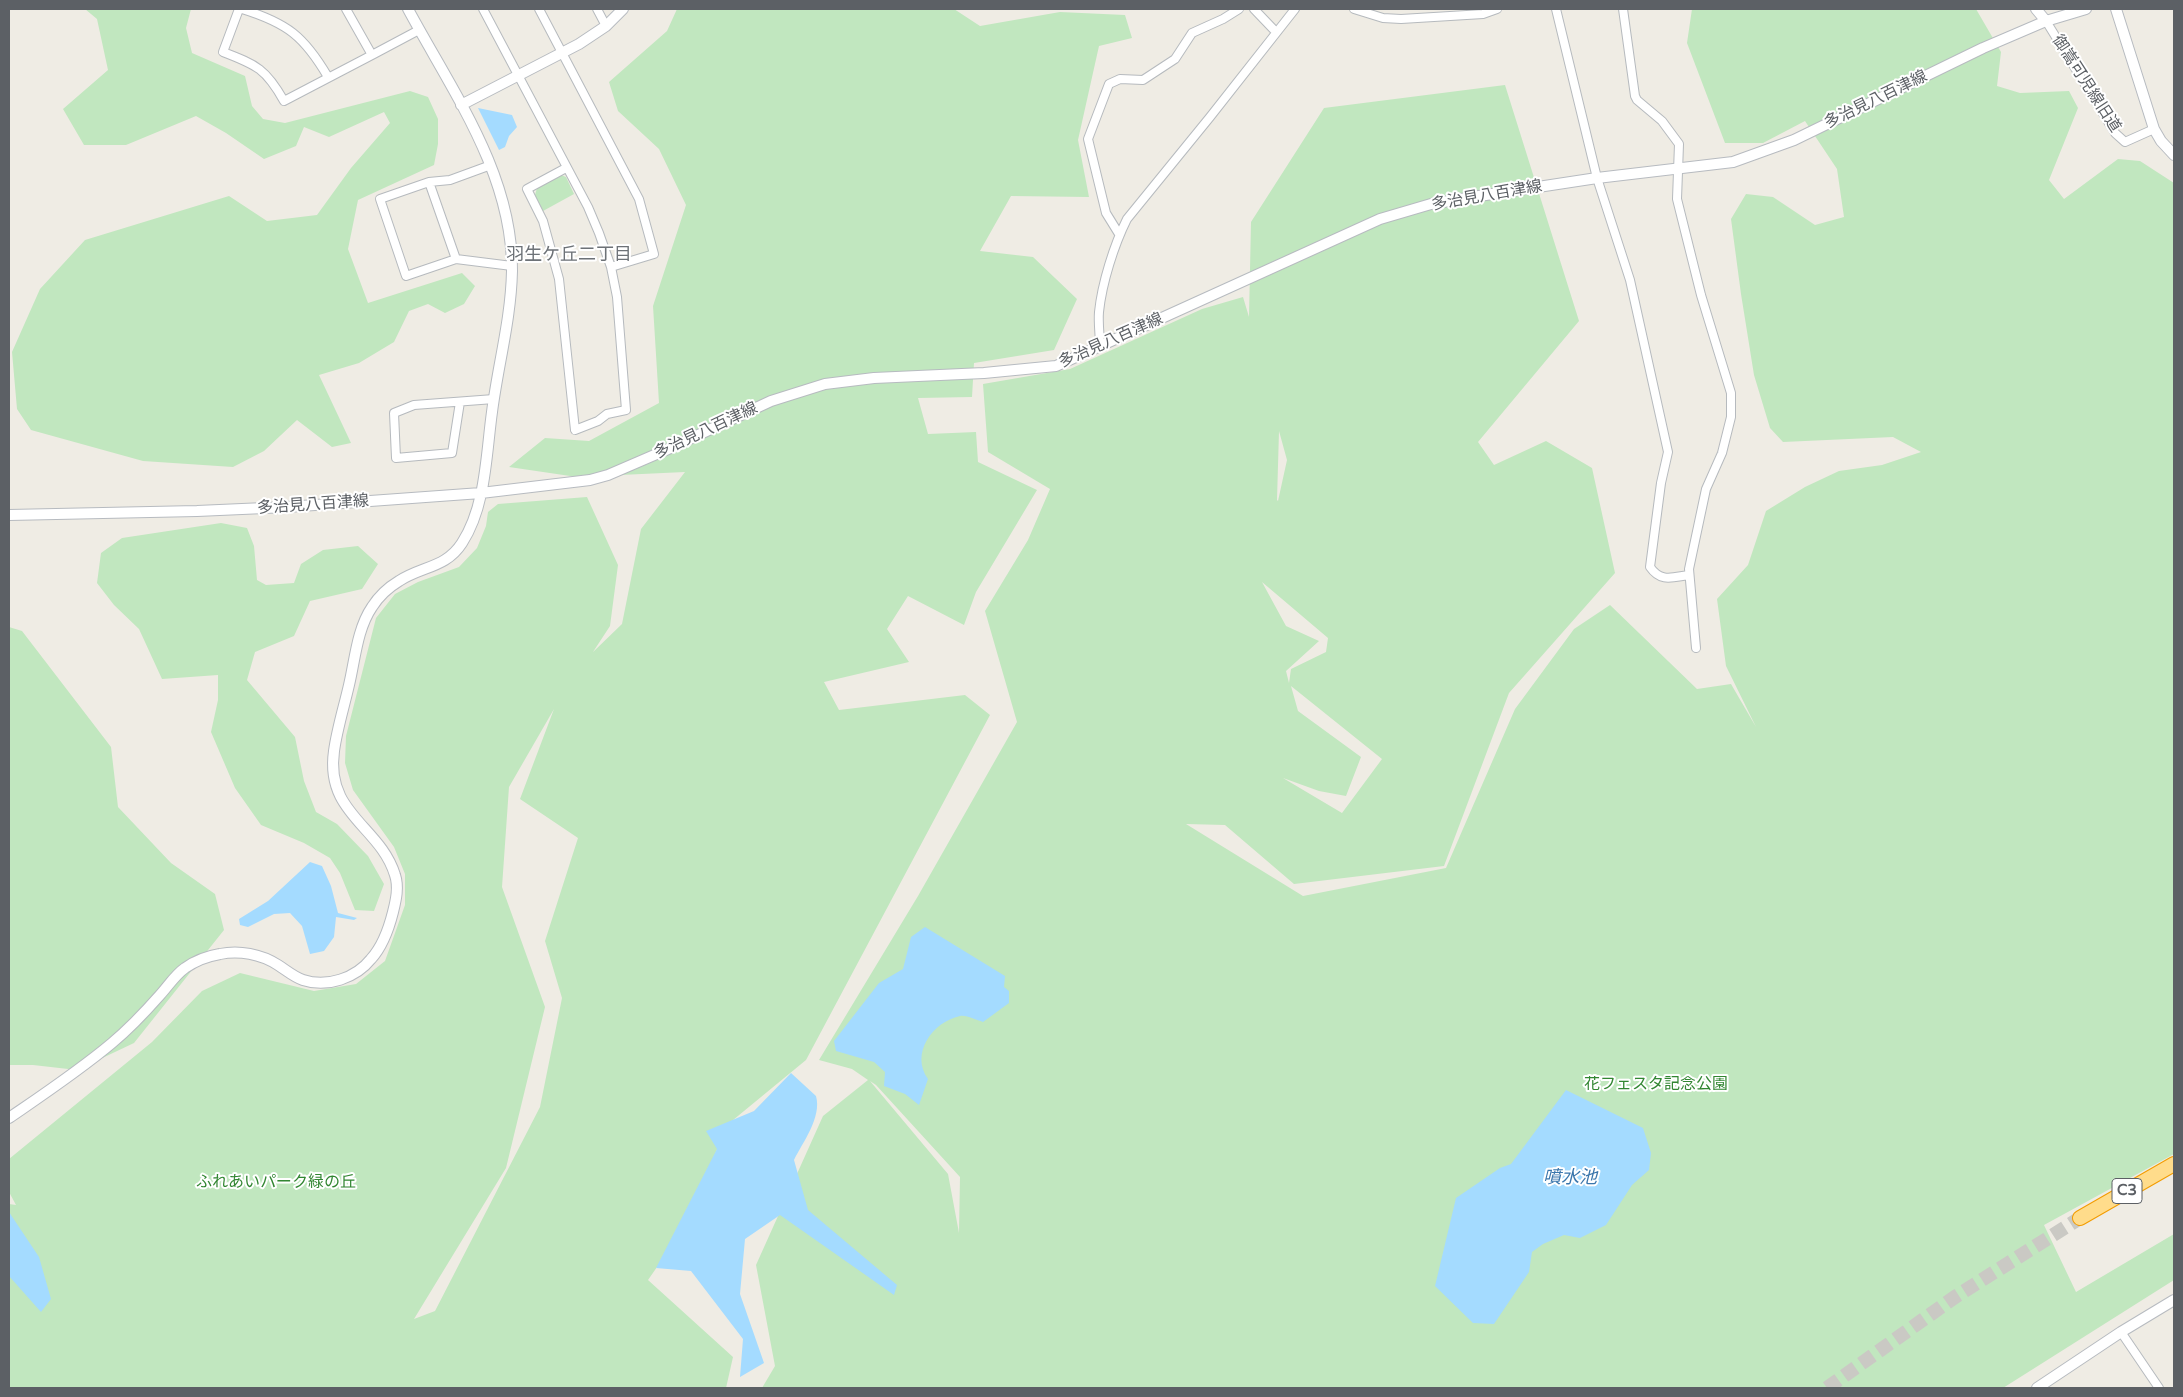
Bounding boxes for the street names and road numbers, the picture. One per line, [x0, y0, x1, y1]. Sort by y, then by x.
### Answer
street label: 御嵩可児線旧道 [2047, 32, 2125, 136]
street label: 多治見八百津線 [1821, 67, 1931, 133]
street label: 多治見八百津線 [1430, 177, 1544, 215]
street label: 多治見八百津線 [1056, 309, 1166, 373]
street label: 多治見八百津線 [651, 399, 761, 463]
street label: 多治見八百津線 [256, 492, 370, 518]
road number: C3 [2112, 1178, 2142, 1204]

